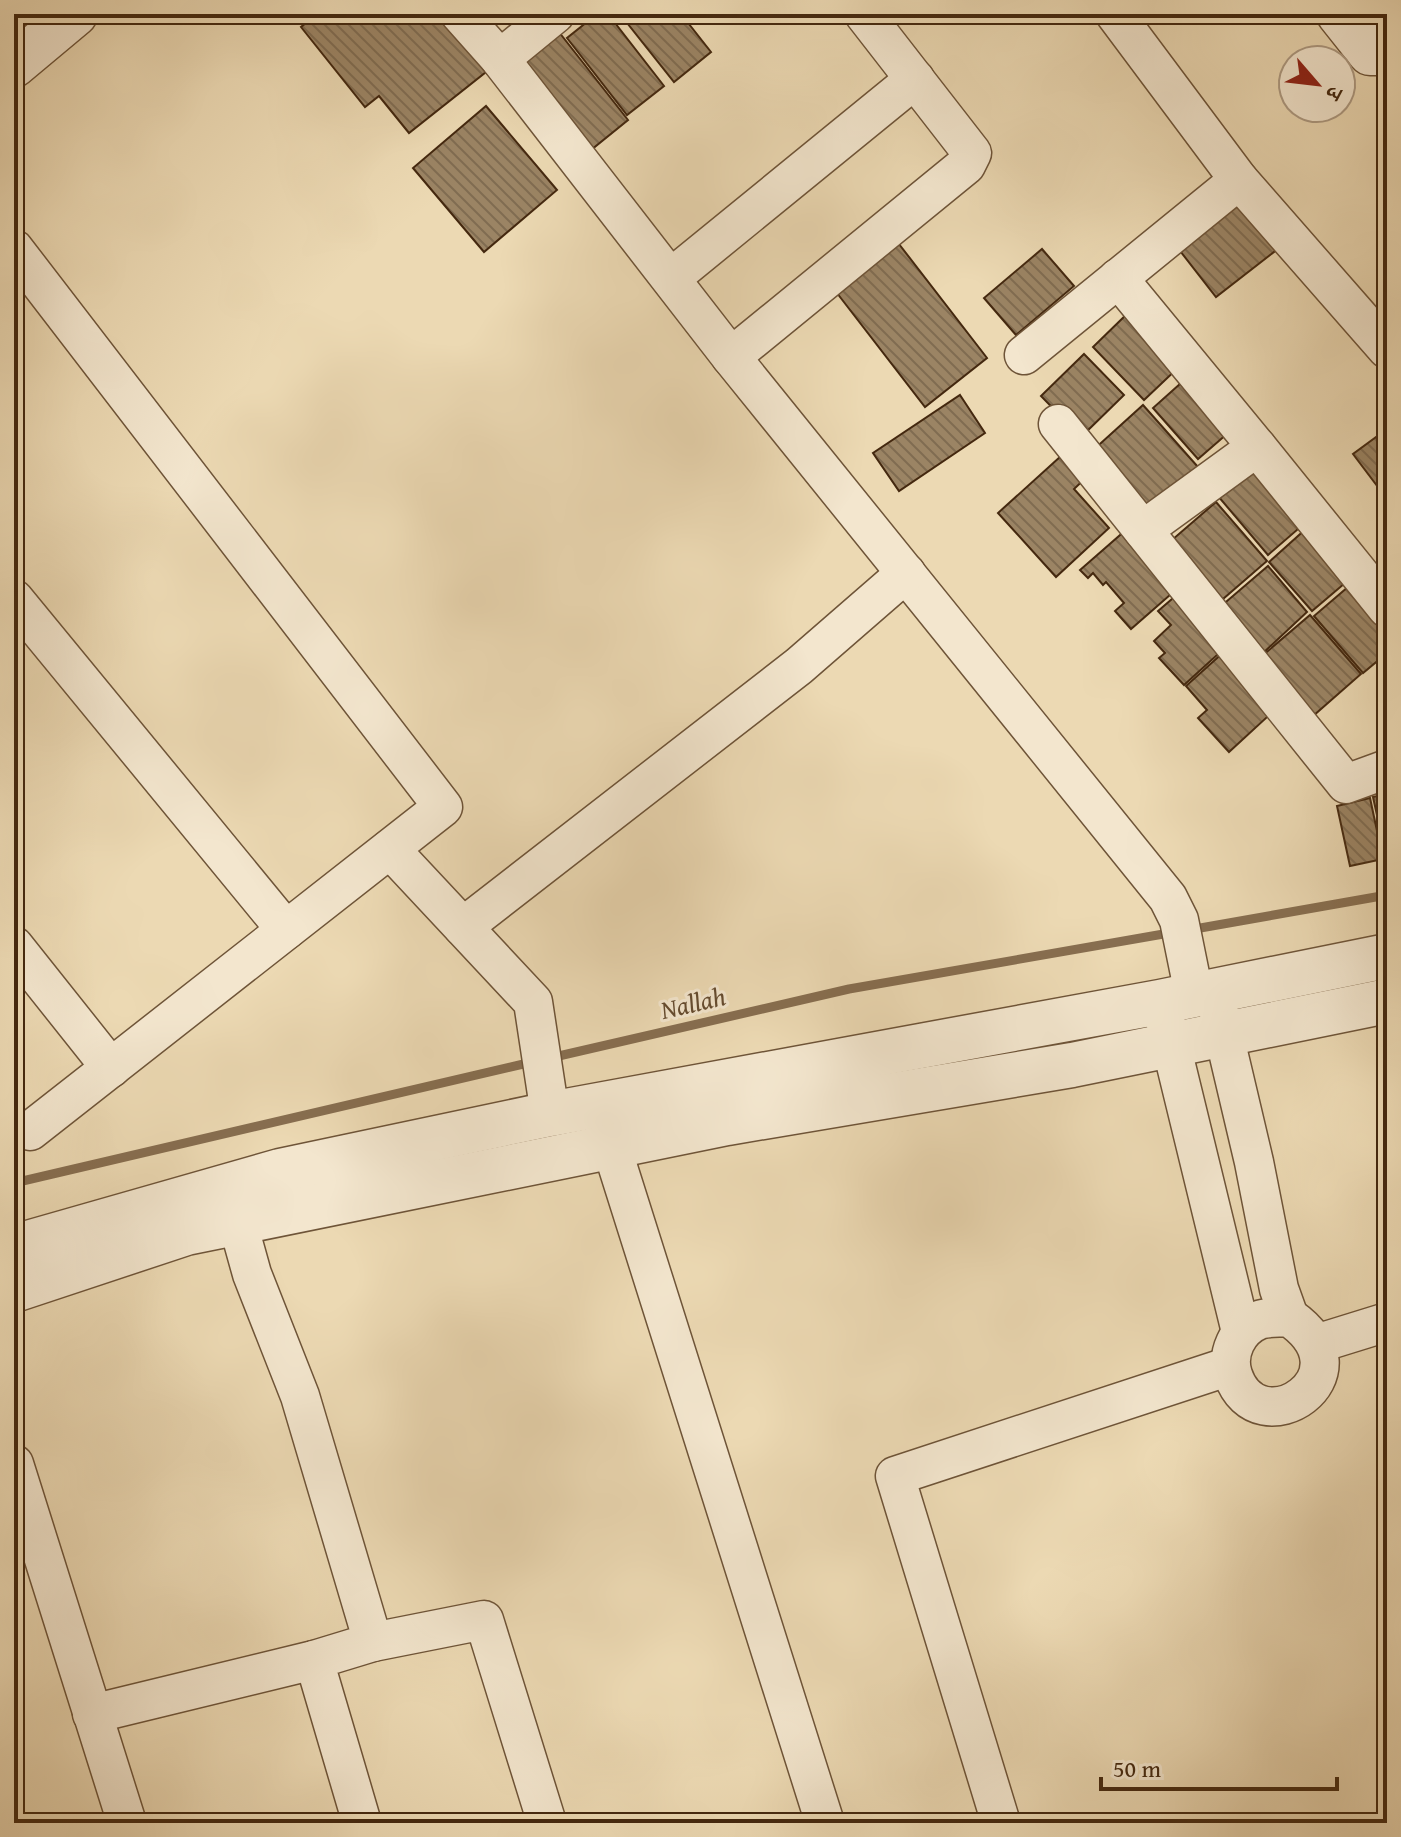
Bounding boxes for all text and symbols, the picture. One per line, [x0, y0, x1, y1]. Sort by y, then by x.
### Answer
north arrow [1277, 44, 1357, 124]
text: उ [1317, 79, 1352, 107]
water label: Nallah [656, 976, 729, 1029]
scale bar [1101, 1741, 1337, 1791]
text: 50 m [1113, 1751, 1161, 1786]

